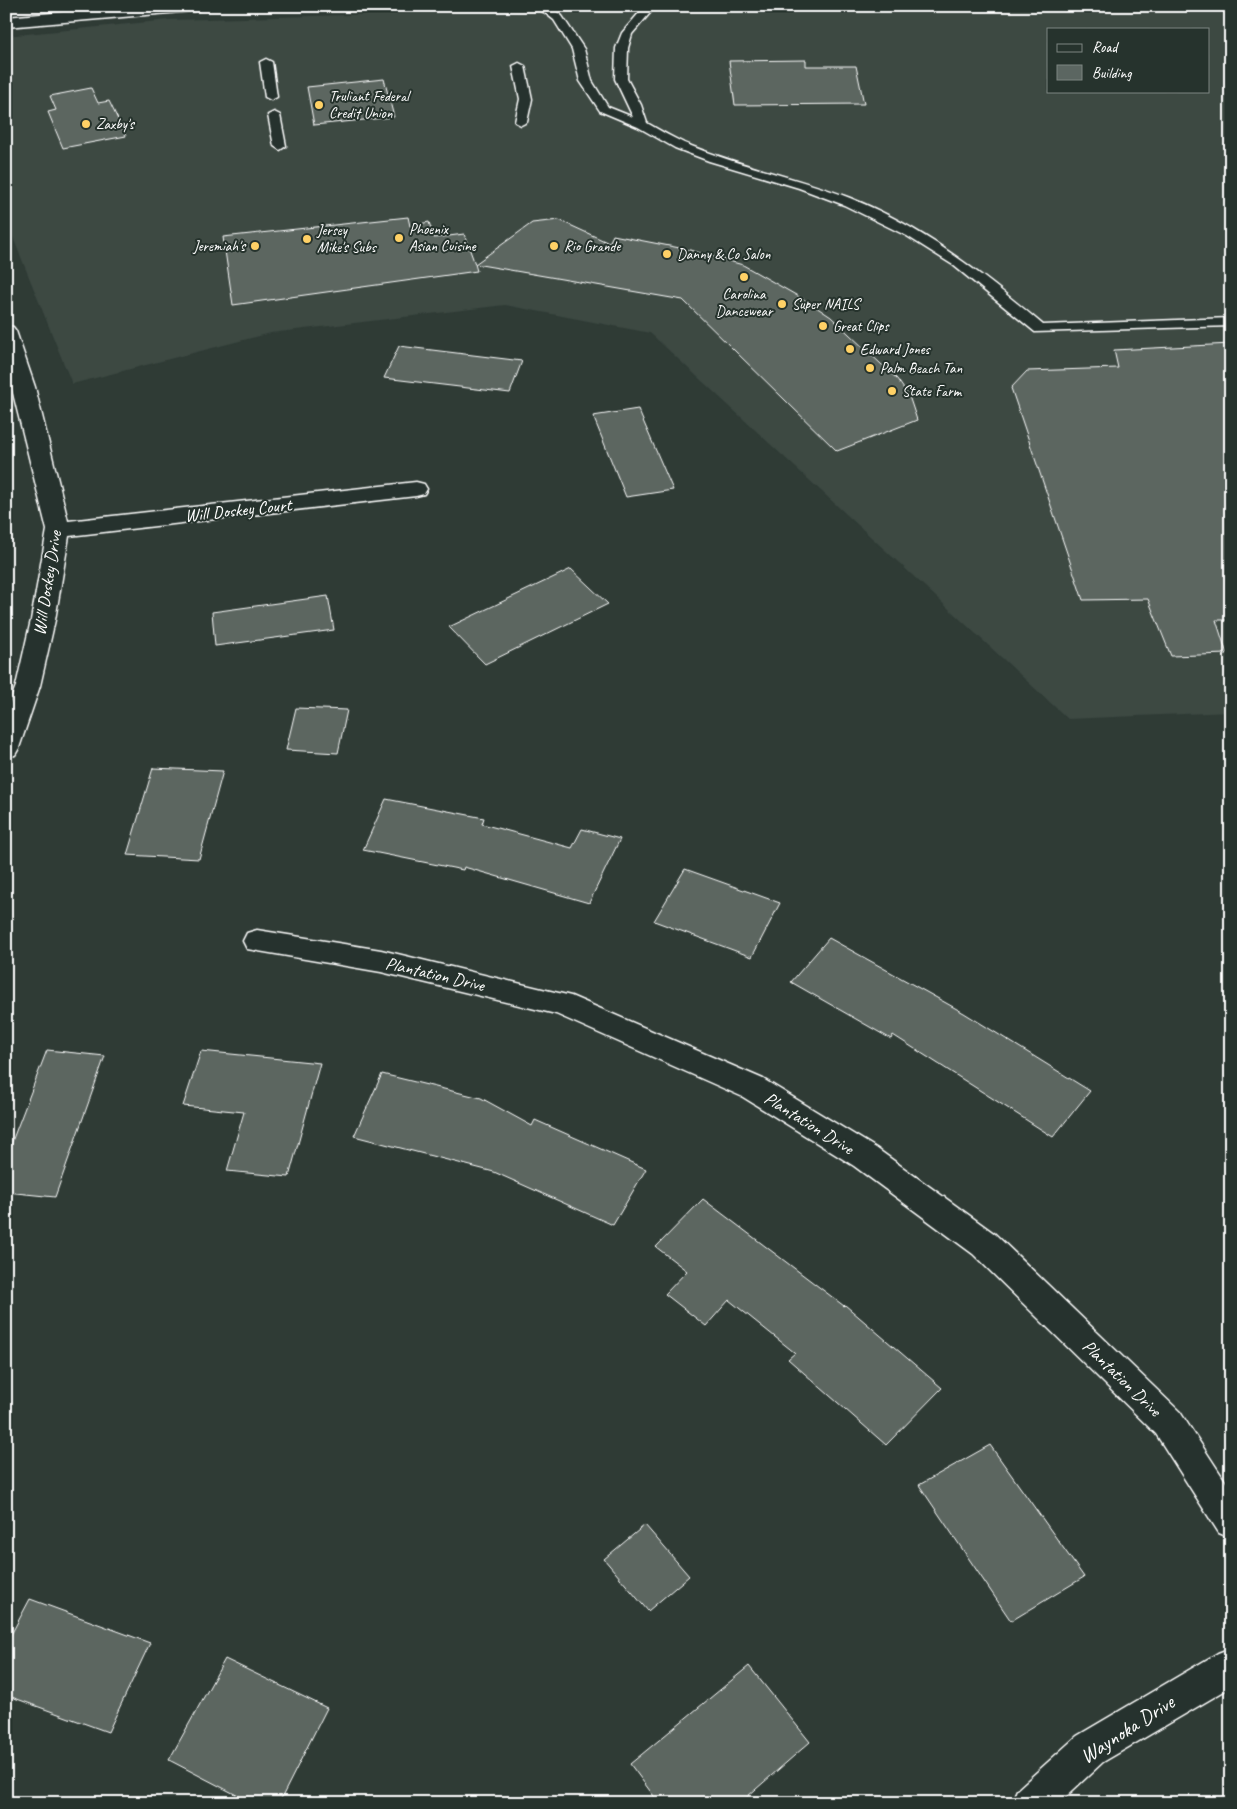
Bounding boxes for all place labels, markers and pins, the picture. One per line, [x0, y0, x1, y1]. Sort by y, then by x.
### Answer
place label: Truliant Federal Credit Union [329, 87, 411, 123]
marker: Truliant Federal Credit Union [313, 99, 325, 111]
place label: Zaxby's [96, 115, 136, 134]
marker: Zaxby's [80, 118, 92, 130]
place label: Phoenix Asian Cuisine [409, 220, 477, 256]
place label: Jersey Mike's Subs [316, 221, 378, 257]
marker: Phoenix Asian Cuisine [393, 232, 405, 244]
marker: Jersey Mike's Subs [301, 233, 313, 245]
place label: Jeremiah's [192, 237, 247, 256]
place label: Rio Grande [564, 237, 621, 256]
marker: Jeremiah's [249, 240, 261, 252]
marker: Rio Grande [548, 240, 560, 252]
place label: Danny & Co Salon [677, 245, 771, 264]
marker: Danny & Co Salon [661, 248, 673, 260]
marker: Carolina Dancewear [738, 271, 750, 283]
place label: Carolina Dancewear [716, 285, 774, 321]
place label: Super NAILS [792, 295, 862, 314]
marker: Super NAILS [776, 298, 788, 310]
place label: Great Clips [833, 317, 890, 336]
marker: Great Clips [817, 320, 829, 332]
place label: Edward Jones [860, 340, 932, 359]
marker: Edward Jones [844, 343, 856, 355]
place label: Palm Beach Tan [880, 359, 963, 378]
marker: Palm Beach Tan [864, 362, 876, 374]
place label: State Farm [902, 382, 963, 401]
marker: State Farm [886, 385, 898, 397]

